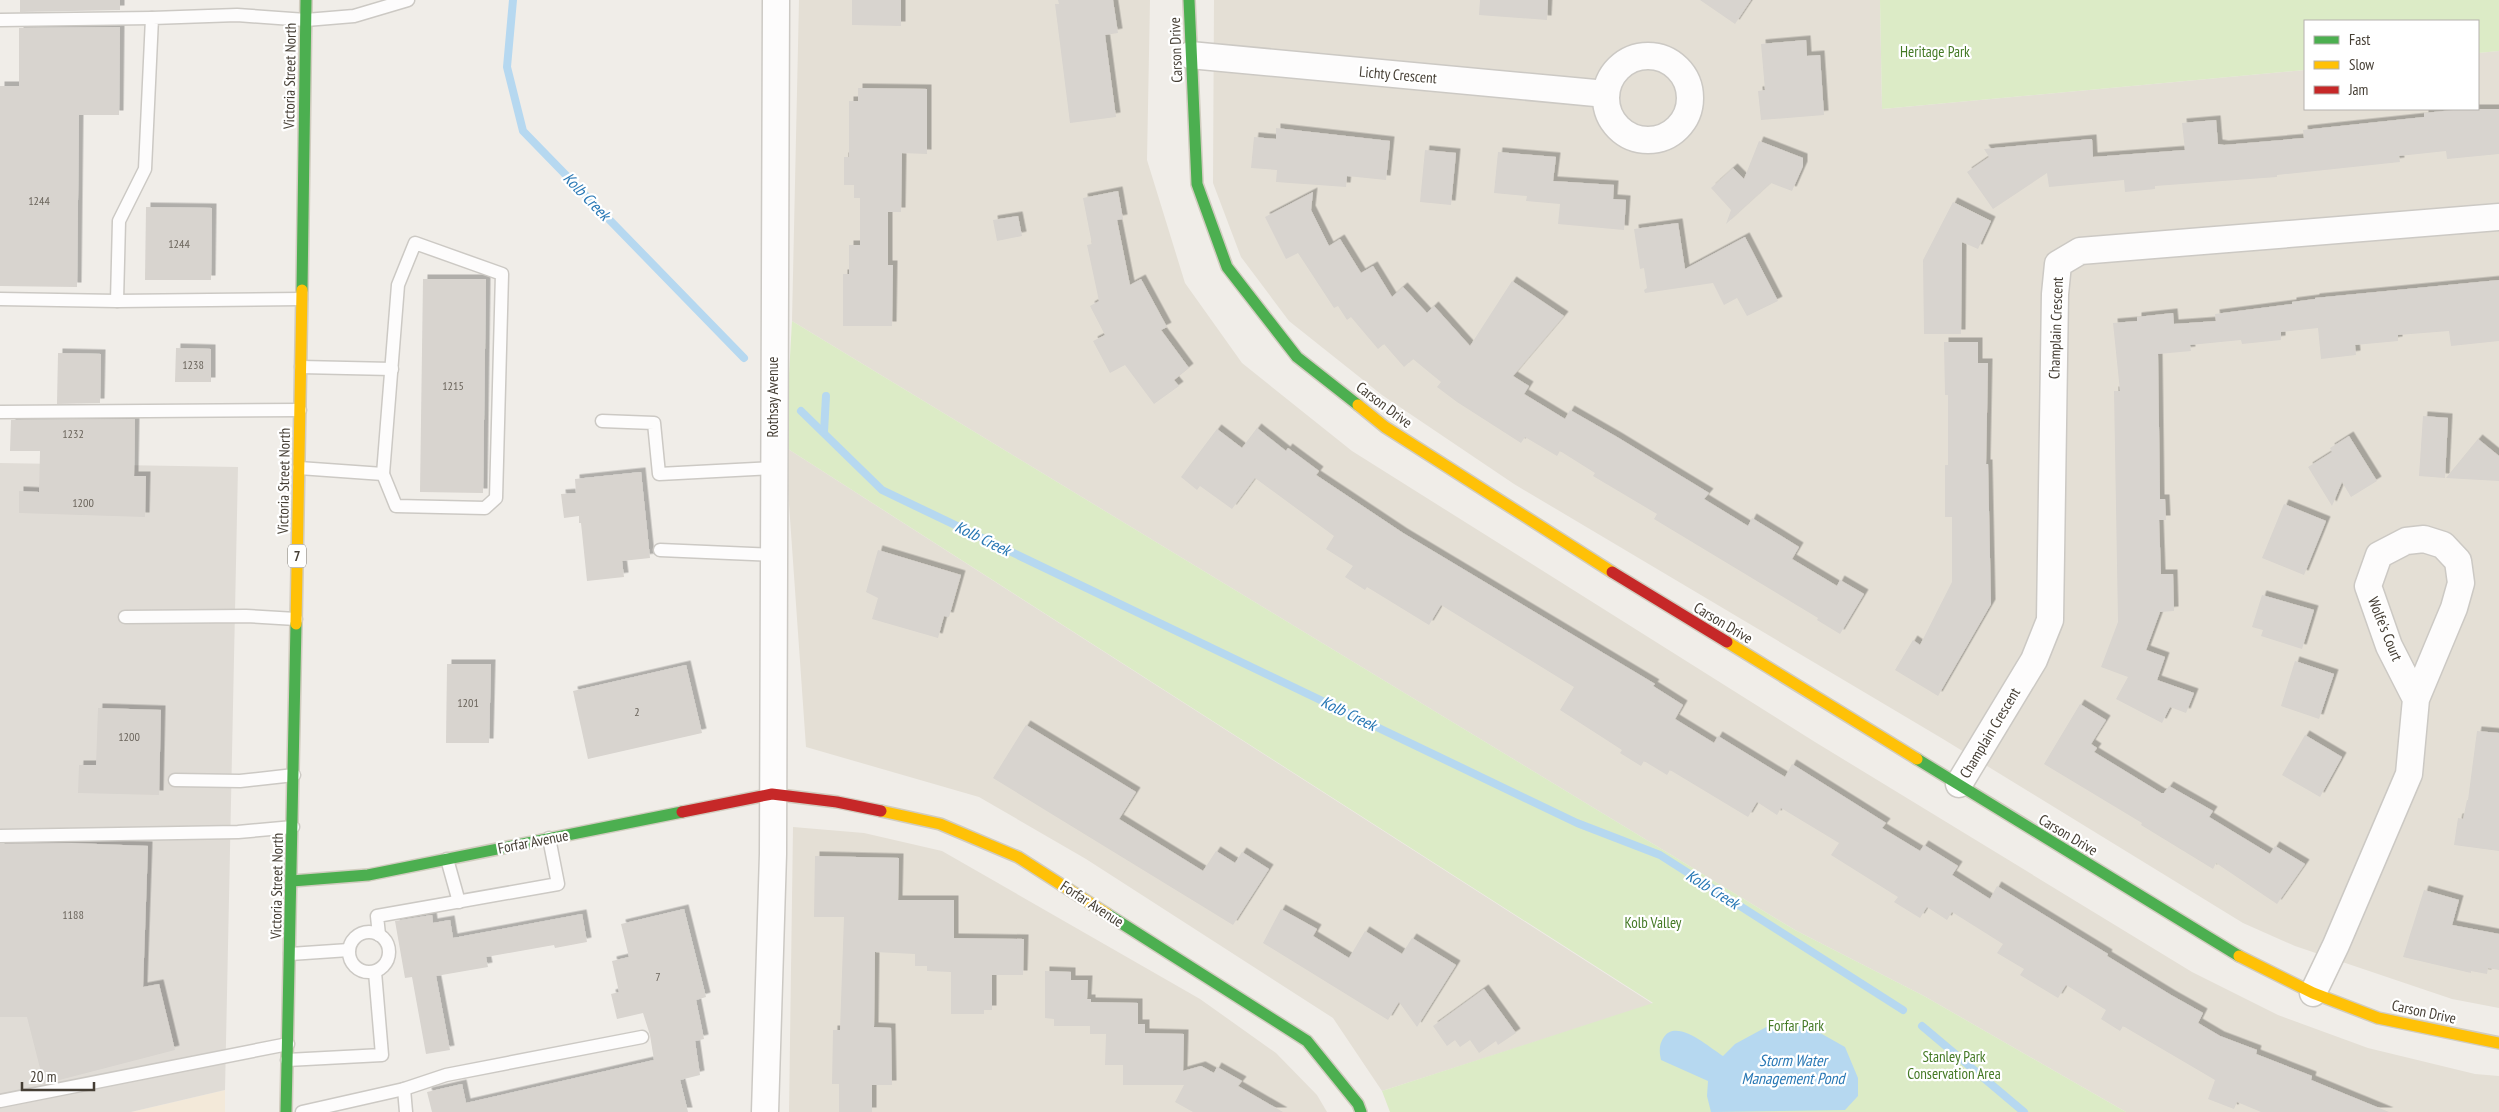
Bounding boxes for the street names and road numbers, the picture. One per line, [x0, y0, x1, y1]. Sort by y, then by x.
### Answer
street label: Carson Drive [1165, 17, 1186, 83]
street label: Victoria Street North [279, 23, 300, 130]
street label: Lichty Crescent [1358, 62, 1438, 87]
street label: Champlain Crescent [2044, 277, 2067, 379]
street label: Rothsay Avenue [763, 357, 782, 437]
street label: Carson Drive [1352, 377, 1416, 432]
street label: Victoria Street North [273, 428, 294, 535]
road number: 7 [288, 544, 306, 568]
street label: Wolfe's Court [2364, 594, 2407, 664]
street label: Carson Drive [1690, 598, 1756, 648]
street label: Champlain Crescent [1955, 684, 2024, 781]
street label: Carson Drive [2035, 810, 2101, 860]
street label: Forfar Avenue [496, 825, 570, 858]
street label: Victoria Street North [266, 833, 287, 940]
street label: Forfar Avenue [1057, 876, 1127, 931]
street label: Carson Drive [2390, 995, 2458, 1028]

